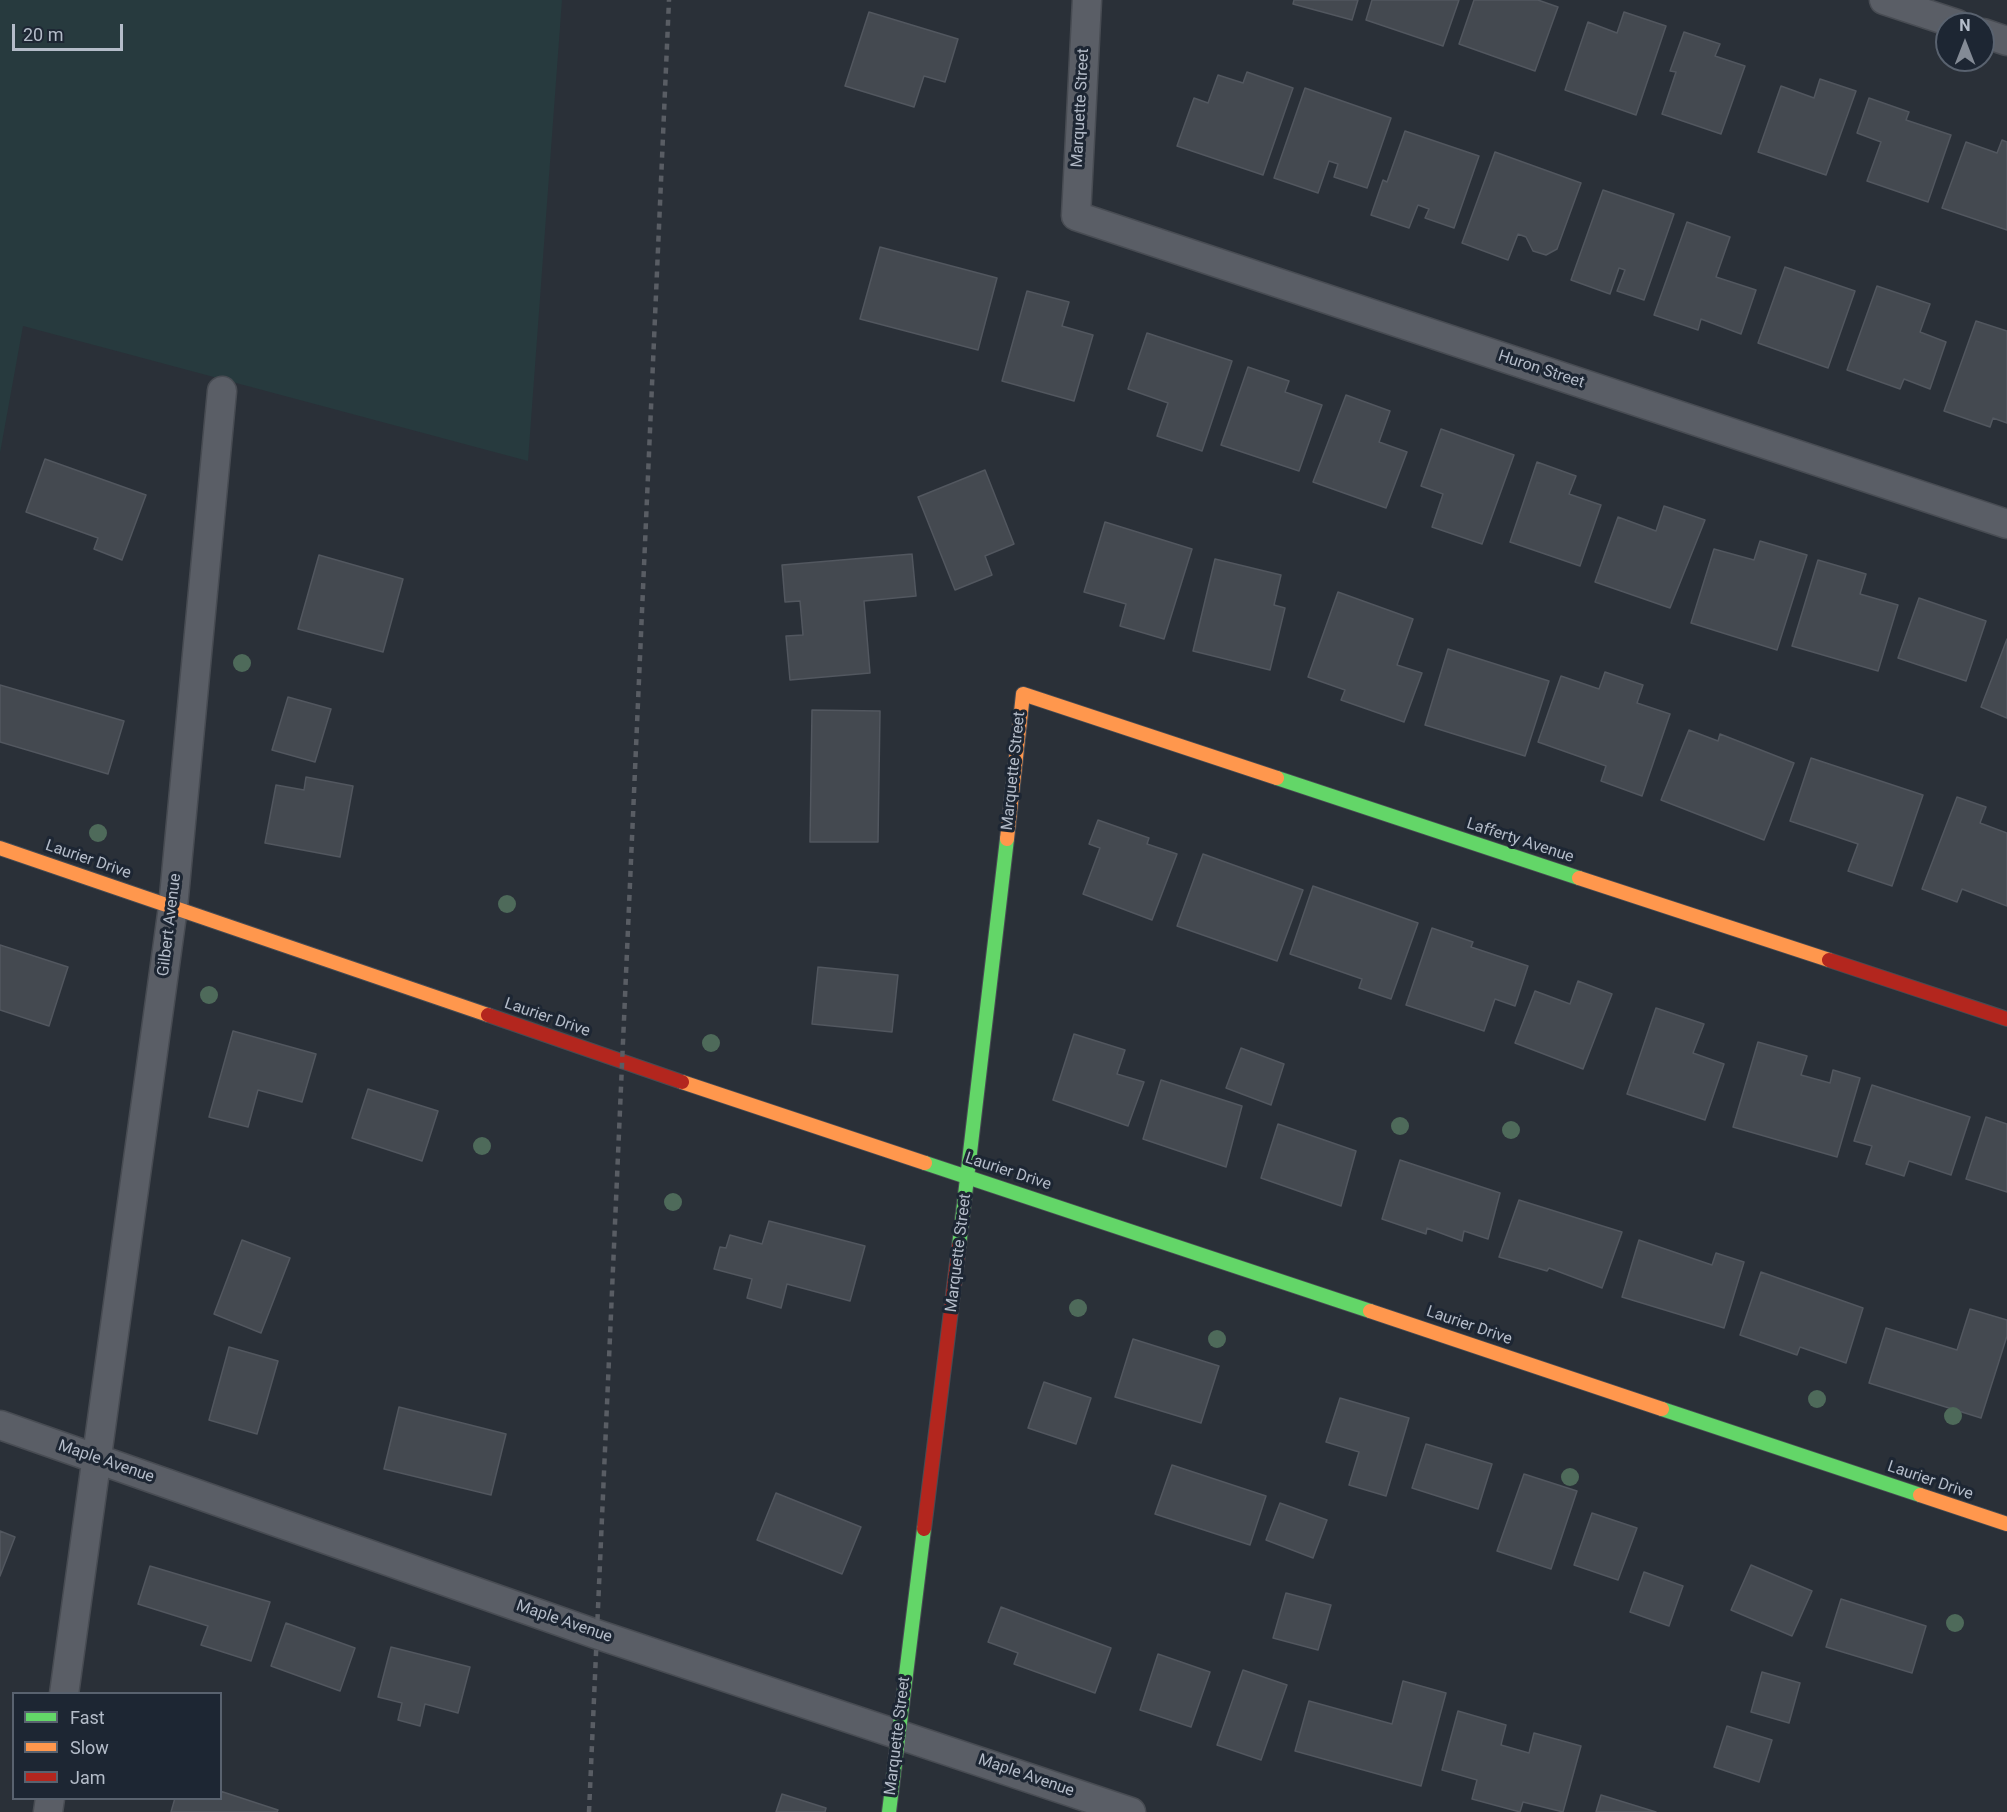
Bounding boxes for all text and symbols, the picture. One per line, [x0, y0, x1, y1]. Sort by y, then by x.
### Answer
scale bar [15, 12, 126, 50]
north arrow [1935, 12, 1995, 72]
text: N [1959, 16, 1971, 35]
text: 20 m [23, 24, 63, 45]
street label: Marquette Street [1068, 48, 1094, 168]
street label: Huron Street [1495, 347, 1587, 393]
street label: Marquette Street [998, 711, 1030, 831]
street label: Lafferty Avenue [1464, 815, 1576, 867]
street label: Laurier Drive [43, 836, 133, 884]
street label: Gilbert Avenue [154, 872, 186, 978]
street label: Laurier Drive [502, 994, 592, 1042]
street label: Laurier Drive [963, 1149, 1053, 1195]
street label: Marquette Street [942, 1193, 976, 1313]
street label: Laurier Drive [1424, 1302, 1514, 1350]
street label: Maple Avenue [55, 1437, 157, 1487]
street label: Laurier Drive [1885, 1457, 1975, 1505]
street label: Maple Avenue [513, 1597, 615, 1647]
street label: Marquette Street [881, 1676, 915, 1796]
legend [12, 1692, 222, 1800]
text: Fast [70, 1707, 105, 1728]
text: Slow [70, 1737, 109, 1758]
street label: Maple Avenue [975, 1751, 1077, 1801]
text: Jam [70, 1767, 106, 1788]

